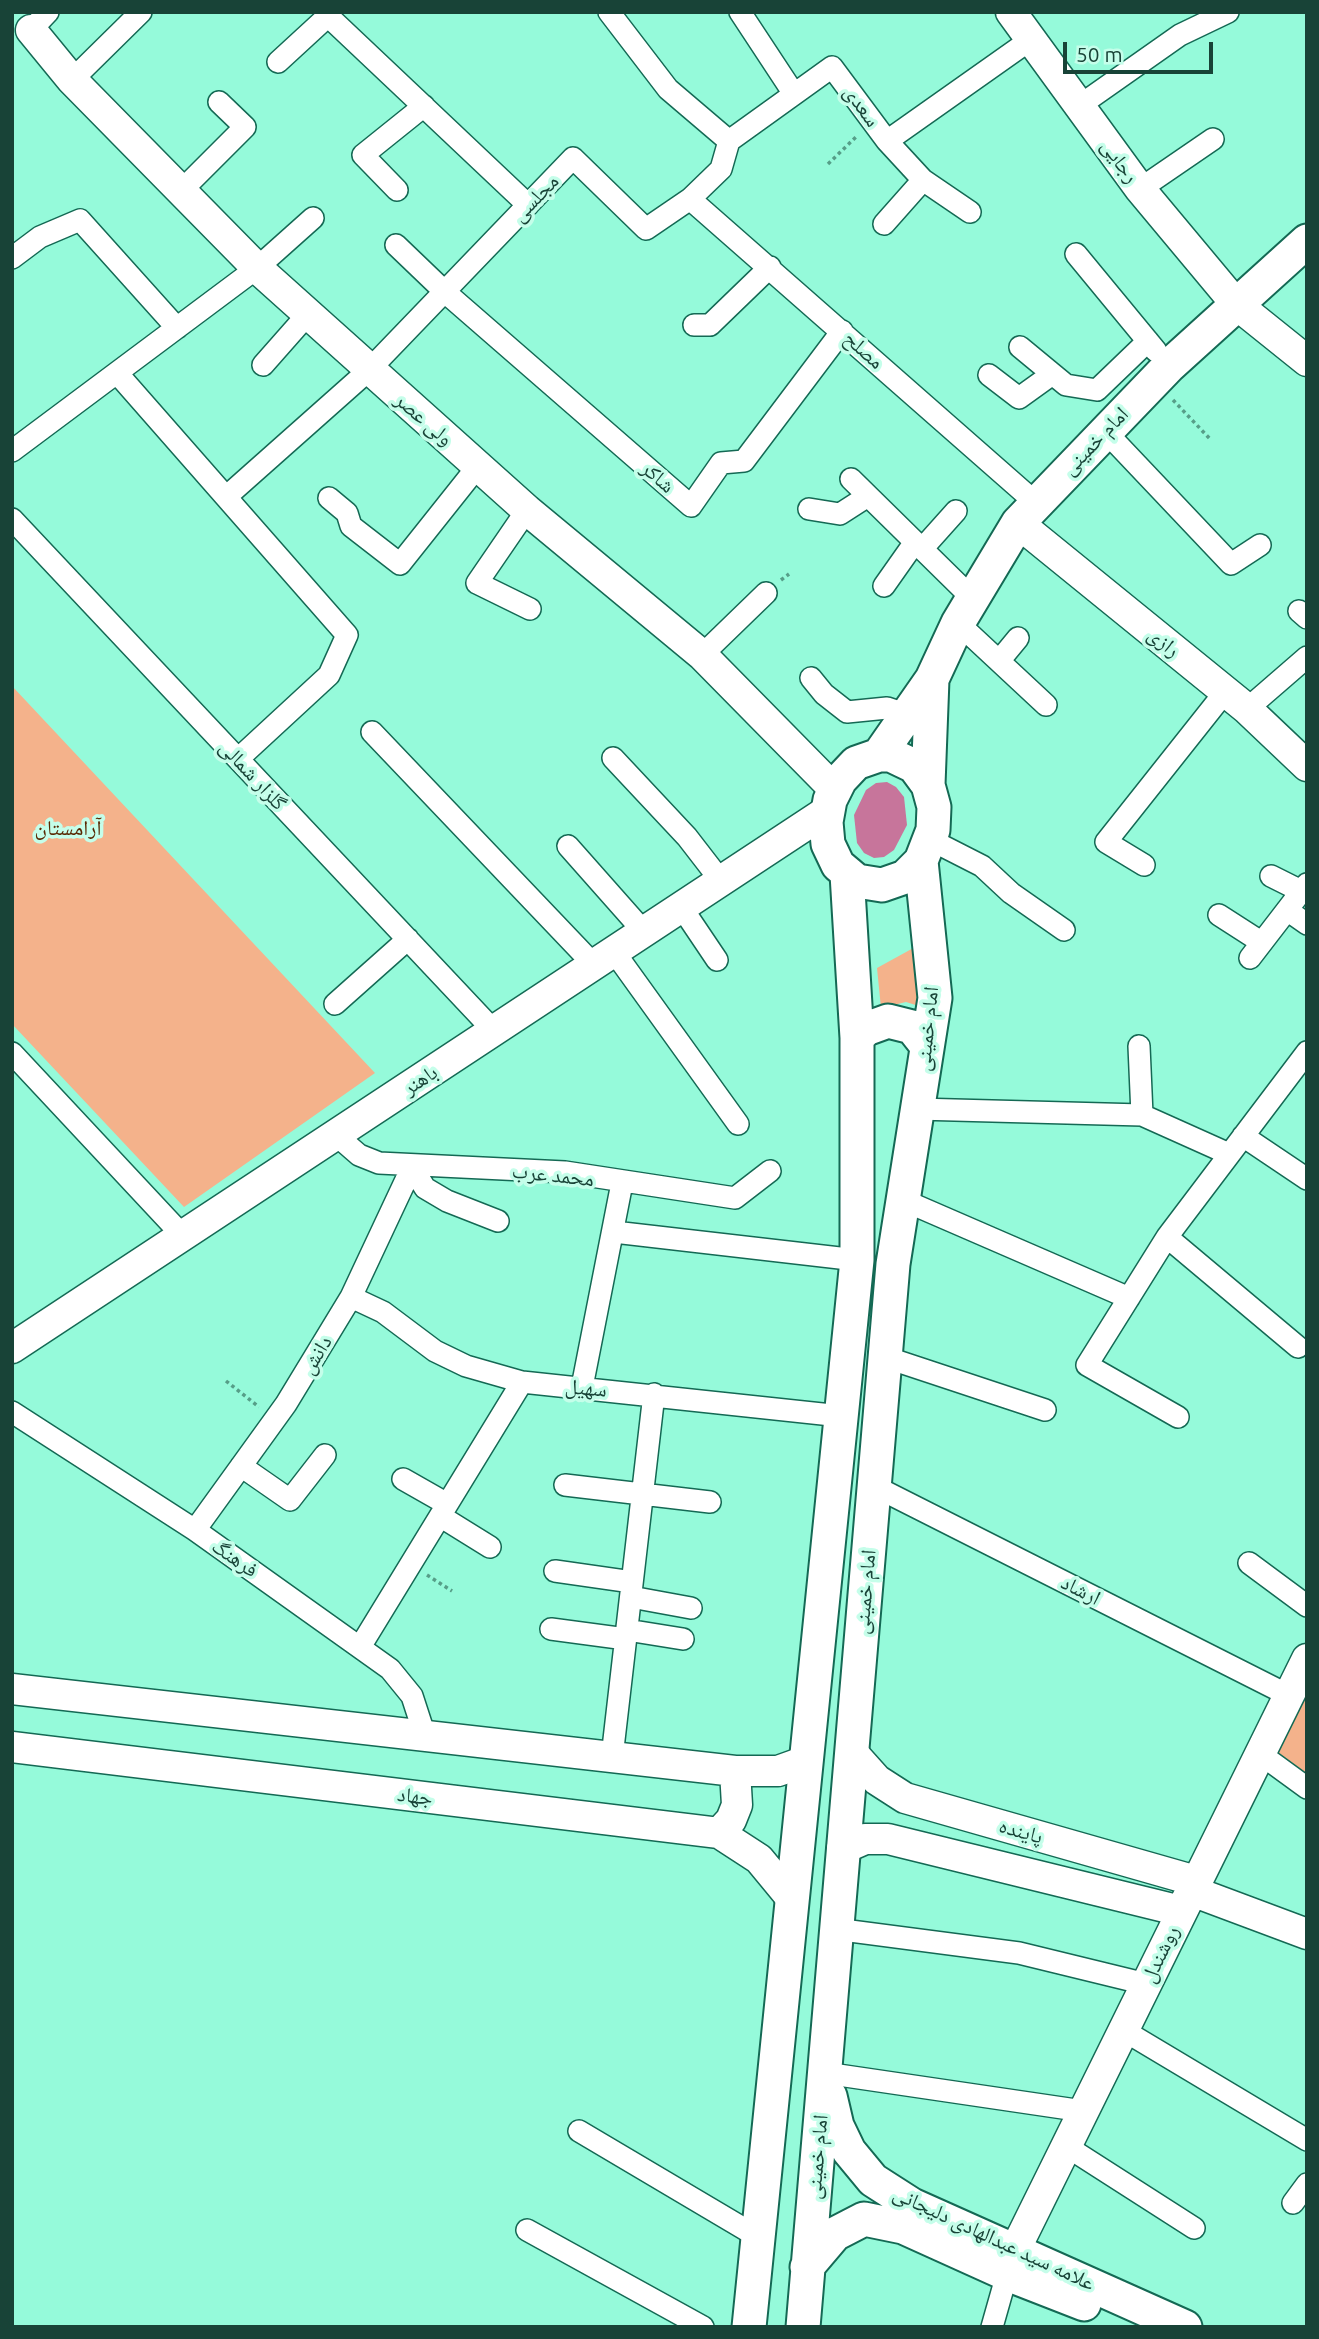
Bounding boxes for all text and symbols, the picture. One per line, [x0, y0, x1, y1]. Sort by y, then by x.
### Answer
scale bar [1067, 28, 1218, 72]
text: 50 m [1076, 42, 1123, 66]
street label: سعدی [838, 80, 886, 132]
street label: رجایی [1096, 134, 1144, 188]
street label: مجلسی [506, 169, 564, 227]
street label: مصلح [839, 326, 889, 374]
street label: ولی عصر [390, 387, 458, 451]
street label: امام خمینی [1056, 402, 1134, 480]
street label: شاکر [636, 456, 680, 498]
street label: رازی [1143, 621, 1185, 663]
street label: گلزار شمالی [214, 735, 292, 815]
park label: آرامستان [35, 815, 101, 841]
street label: امام خمینی [910, 985, 944, 1073]
street label: باهنر [398, 1060, 442, 1100]
street label: محمد عرب [511, 1158, 595, 1192]
street label: دانش [295, 1331, 337, 1379]
street label: سهیل [564, 1374, 608, 1402]
street label: فرهنگ [207, 1533, 263, 1583]
street label: امام خمینی [849, 1549, 881, 1635]
street label: ارشاد [1057, 1569, 1105, 1611]
street label: جهاد [396, 1781, 434, 1811]
street label: پاینده [996, 1813, 1046, 1849]
street label: روشندل [1135, 1921, 1185, 1987]
street label: امام خمینی [801, 2114, 833, 2200]
street label: علامه سید عبدالهادی دلیجانی [889, 2180, 1099, 2296]

